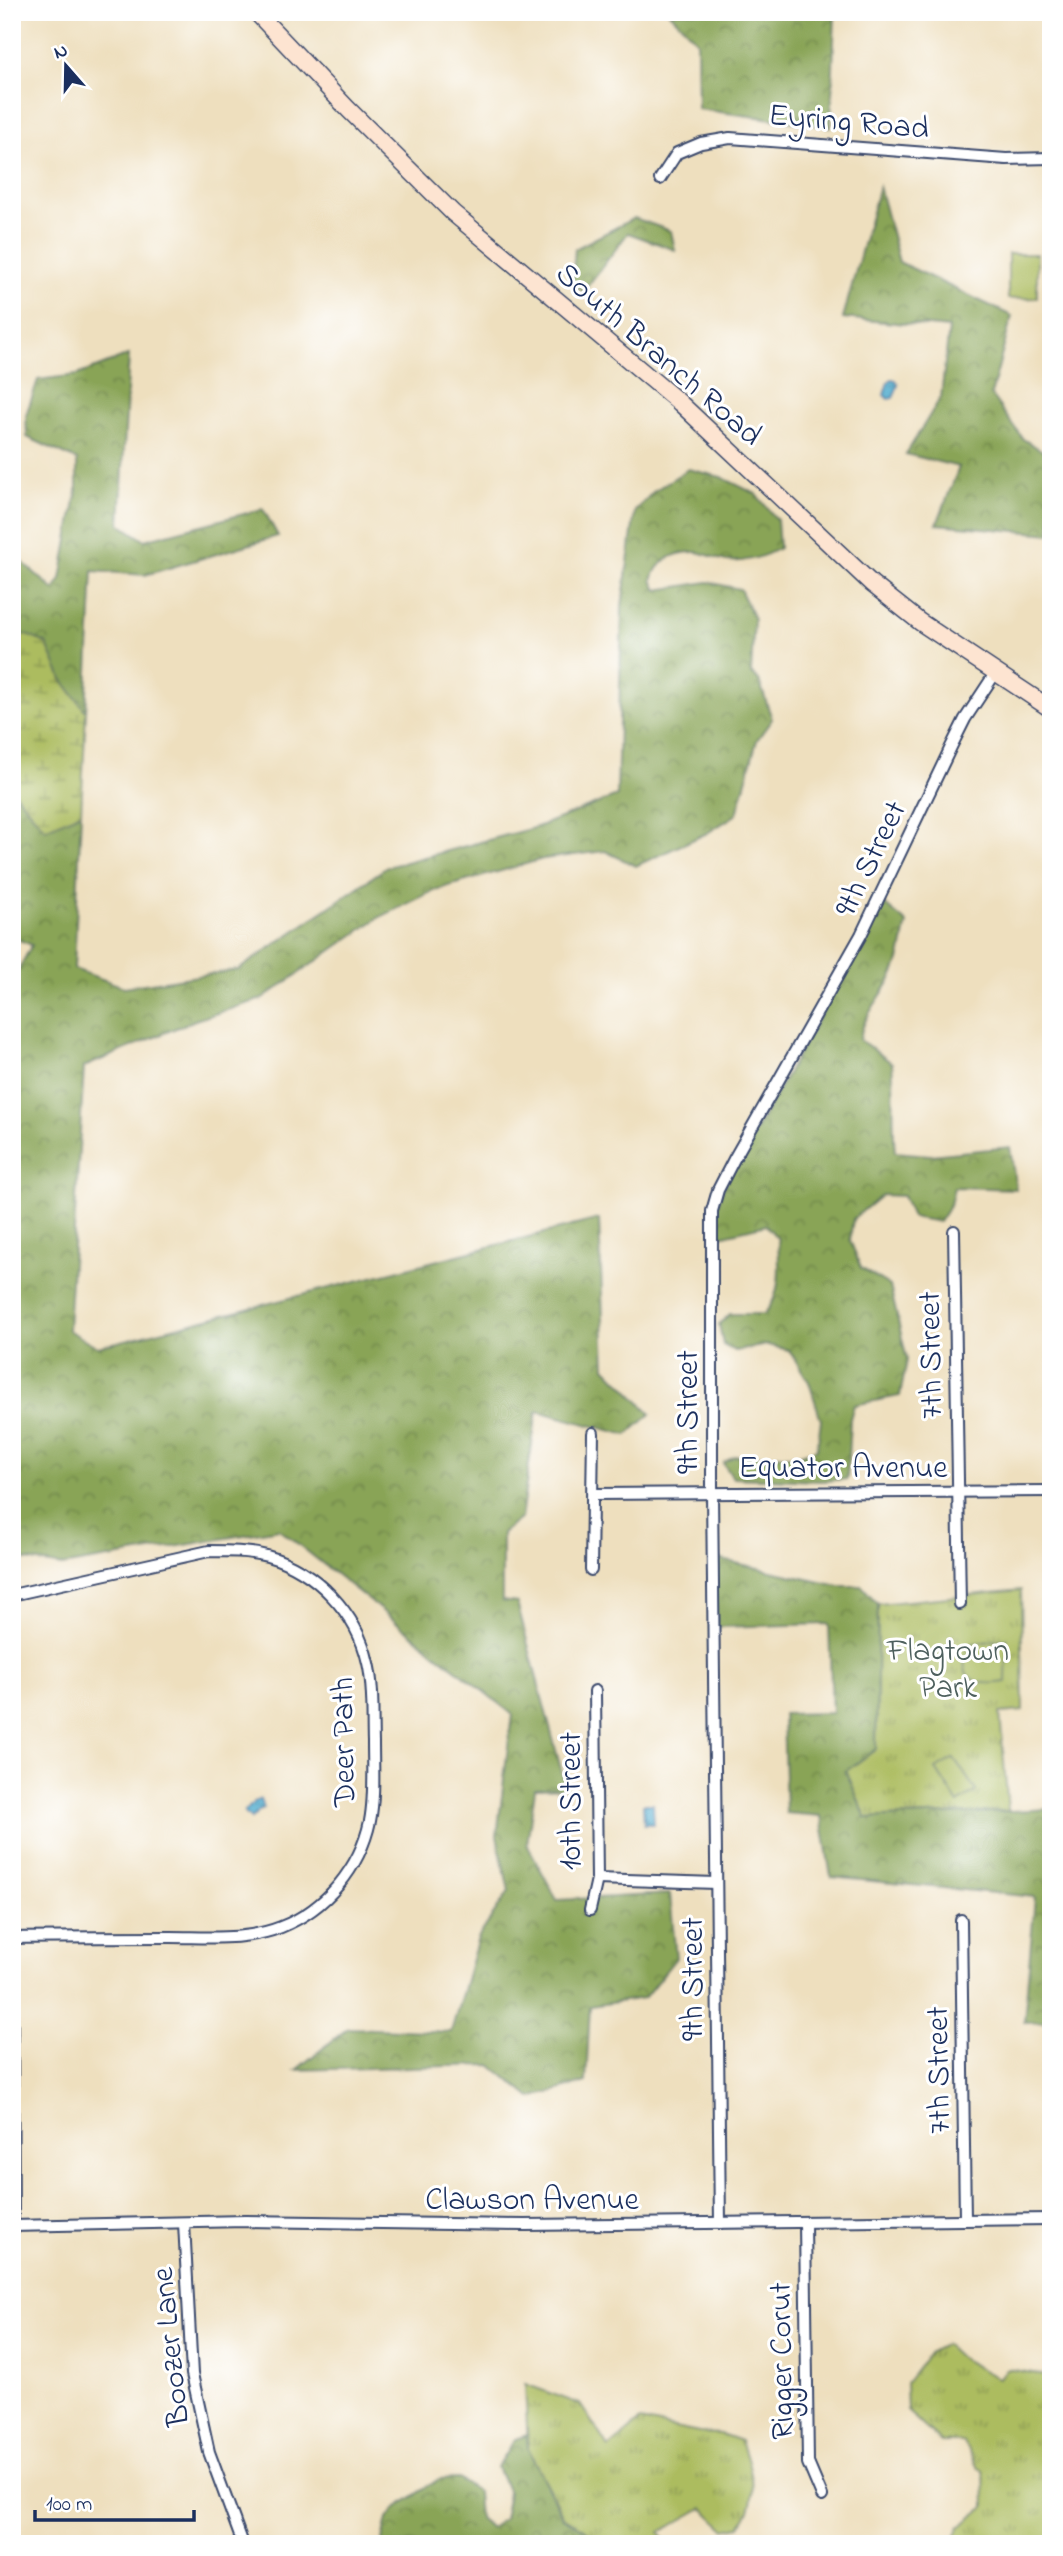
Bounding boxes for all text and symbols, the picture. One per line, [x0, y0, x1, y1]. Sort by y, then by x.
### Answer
north arrow [32, 32, 102, 102]
text: N [50, 37, 72, 67]
street label: Eyring Road [767, 93, 931, 154]
street label: South Branch Road [544, 252, 772, 459]
street label: 9th Street [824, 793, 921, 926]
street label: 7th Street [908, 1290, 957, 1419]
street label: 9th Street [666, 1350, 713, 1474]
street label: Equator Avenue [738, 1446, 948, 1493]
park label: Flagtown Park [886, 1629, 1009, 1713]
street label: Deer Path [321, 1677, 370, 1808]
street label: 10th Street [549, 1731, 596, 1870]
street label: 9th Street [671, 1917, 718, 2041]
street label: 7th Street [916, 2005, 965, 2134]
street label: Clawson Avenue [425, 2178, 639, 2225]
street label: Boozer Lane [141, 2264, 204, 2430]
street label: Rigger Corut [759, 2281, 808, 2440]
scale bar [35, 2479, 194, 2523]
text: 100 m [46, 2490, 92, 2520]

